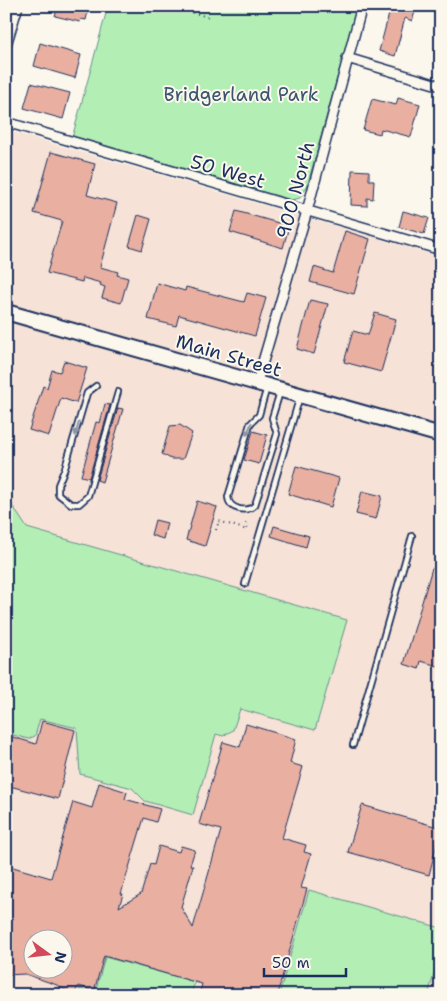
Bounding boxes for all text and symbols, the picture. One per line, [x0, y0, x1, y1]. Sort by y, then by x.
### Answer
park label: Bridgerland Park [163, 82, 319, 107]
street label: 900 North [270, 139, 320, 242]
street label: 50 West [188, 149, 268, 194]
street label: Main Street [173, 328, 285, 383]
one-way arrow [72, 421, 80, 436]
one-way arrow [245, 422, 253, 437]
north arrow [22, 928, 72, 978]
scale bar [264, 946, 347, 978]
text: N [50, 950, 71, 965]
text: 50 m [272, 953, 310, 973]

